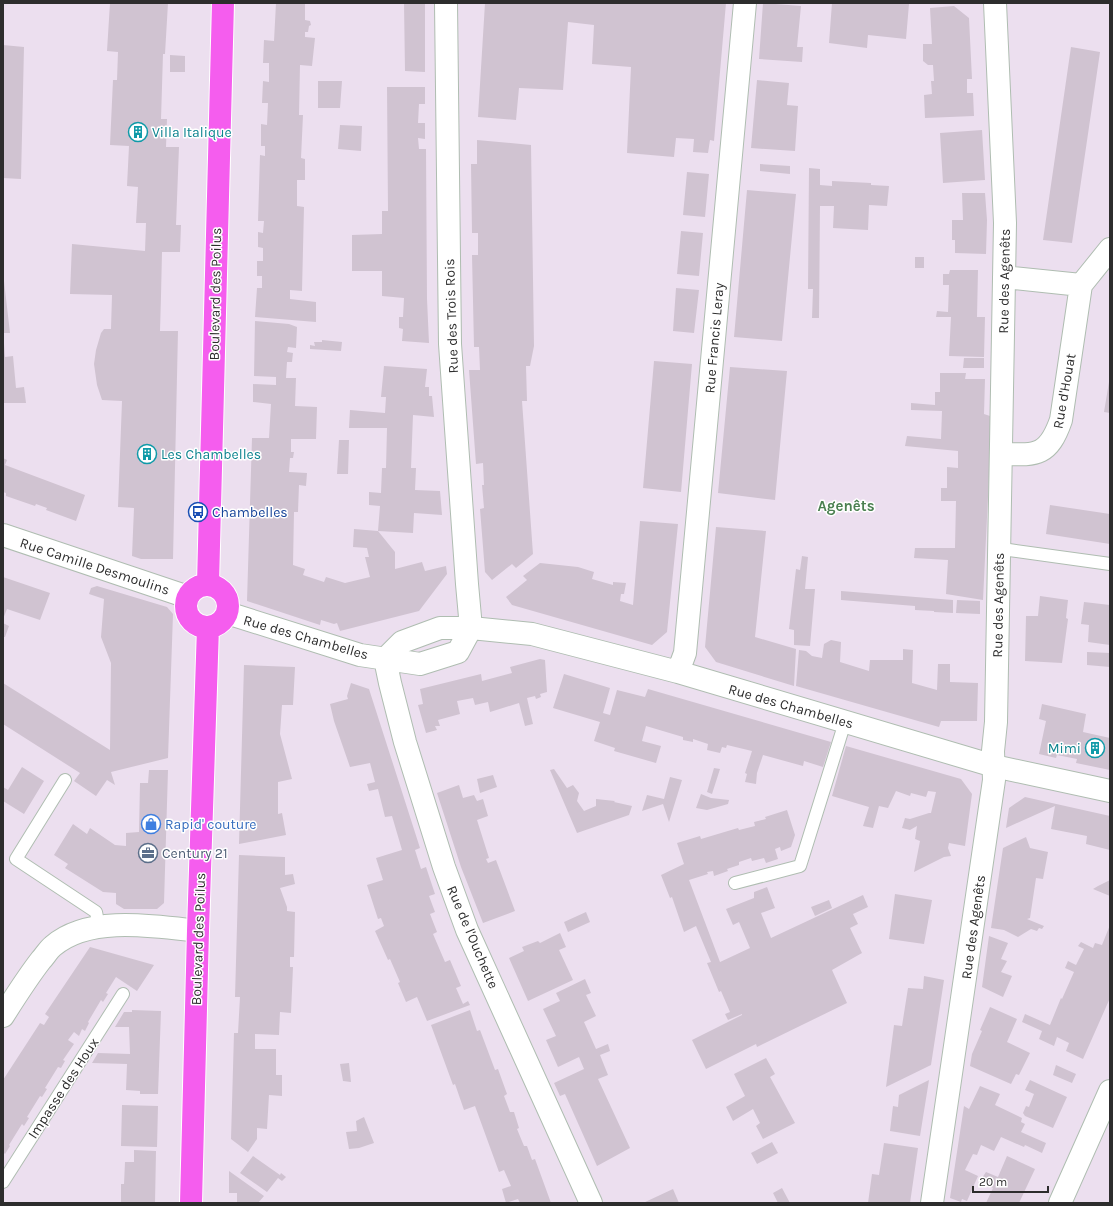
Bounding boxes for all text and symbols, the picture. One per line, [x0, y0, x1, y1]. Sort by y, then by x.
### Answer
building icon: Villa Italique [127, 121, 149, 143]
place label: Villa Italique [152, 124, 232, 141]
street label: Boulevard des Poilus [206, 227, 225, 361]
street label: Rue des Agenêts [995, 228, 1014, 334]
street label: Rue des Trois Rois [441, 258, 462, 374]
street label: Rue Francis Leray [701, 281, 728, 394]
street label: Rue d'Houat [1050, 352, 1079, 430]
building icon: Les Chambelles [136, 443, 158, 465]
place label: Les Chambelles [161, 446, 261, 463]
district label: Agenêts [817, 497, 875, 515]
bus stop icon: Chambelles [187, 501, 209, 523]
place label: Chambelles [212, 504, 288, 521]
street label: Rue Camille Desmoulins [18, 534, 172, 599]
street label: Rue des Agenêts [989, 552, 1008, 658]
street label: Rue des Chambelles [241, 611, 370, 663]
street label: Rue des Chambelles [726, 680, 855, 732]
building icon: Mimi [1084, 737, 1106, 759]
place label: Mimi [1048, 740, 1081, 757]
shop icon: Rapid' couture [140, 813, 162, 835]
place label: Rapid' couture [165, 816, 257, 833]
office icon: Century 21 [137, 842, 159, 864]
place label: Century 21 [162, 845, 228, 862]
street label: Boulevard des Poilus [188, 872, 209, 1006]
street label: Rue des Agenêts [958, 874, 989, 980]
street label: Rue de l'Ouchette [443, 883, 502, 991]
street label: Impasse des Houx [24, 1035, 102, 1142]
scale bar [973, 1168, 1048, 1194]
text: 20 m [979, 1175, 1007, 1189]

